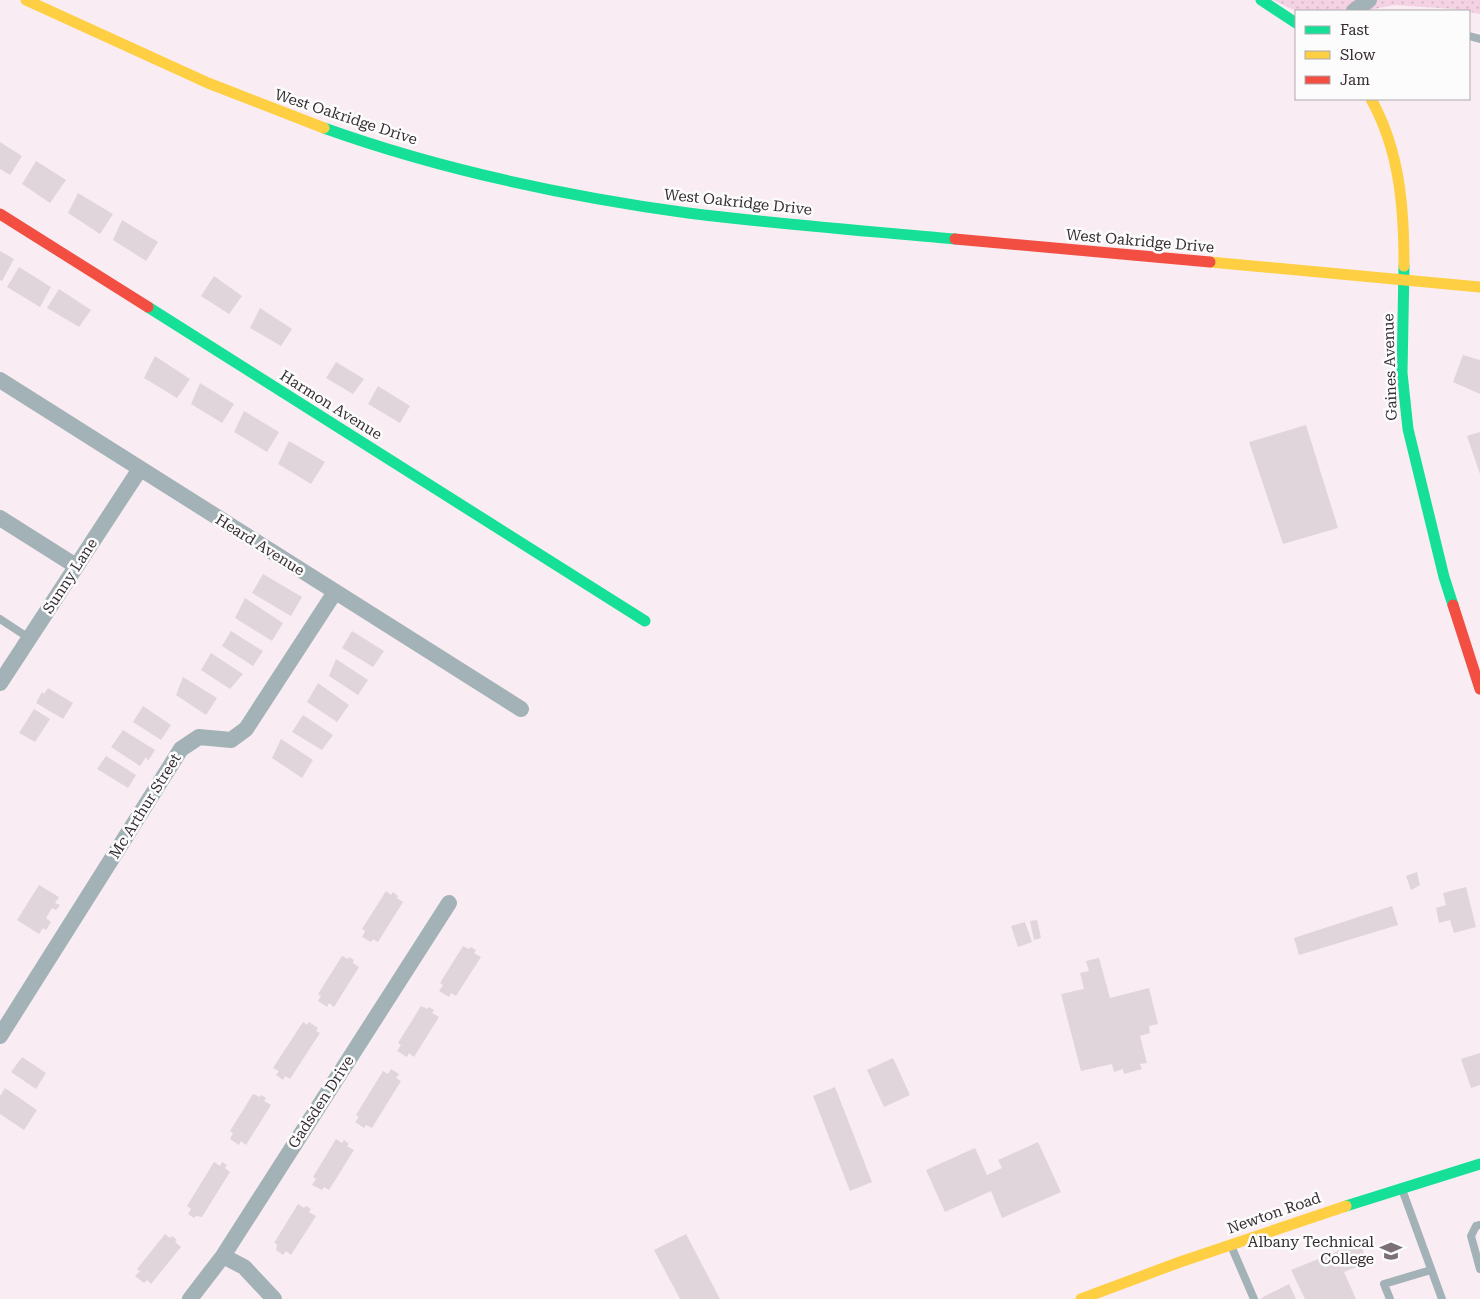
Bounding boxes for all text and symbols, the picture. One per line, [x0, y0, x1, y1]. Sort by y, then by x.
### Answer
legend [1295, 10, 1470, 100]
text: Fast [1340, 21, 1370, 39]
text: Slow [1340, 46, 1376, 64]
text: Jam [1340, 71, 1370, 89]
street label: West Oakridge Drive [272, 85, 420, 149]
street label: West Oakridge Drive [663, 185, 813, 219]
street label: West Oakridge Drive [1065, 226, 1215, 256]
street label: Gaines Avenue [1379, 313, 1401, 421]
street label: Harmon Avenue [277, 366, 385, 444]
street label: Heard Avenue [212, 510, 308, 580]
street label: Sunny Lane [39, 535, 101, 617]
street label: Mc Arthur Street [105, 750, 185, 862]
street label: Gadsden Drive [284, 1052, 358, 1152]
street label: Newton Road [1225, 1188, 1324, 1237]
place label: Albany Technical College [1248, 1233, 1374, 1268]
school or university icon: Albany Technical College [1378, 1238, 1404, 1264]

